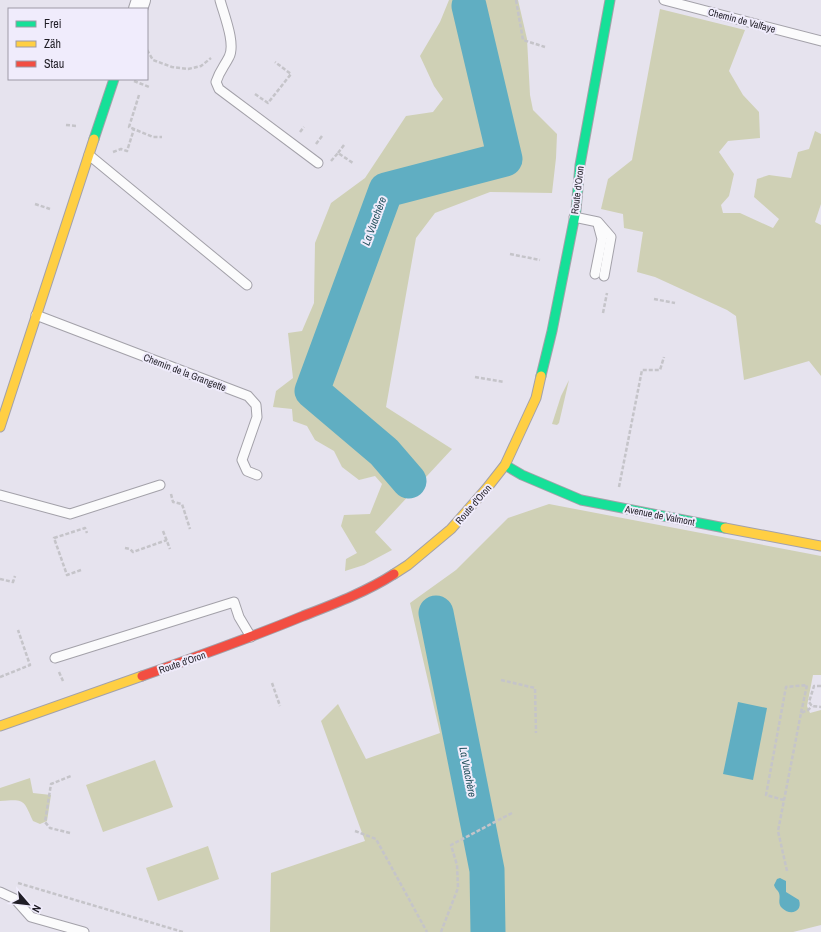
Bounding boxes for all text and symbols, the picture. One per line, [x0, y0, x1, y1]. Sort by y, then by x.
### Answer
street label: Chemin de Valfaye [707, 5, 777, 36]
legend [8, 8, 148, 80]
text: Frei [44, 16, 62, 32]
text: Zäh [44, 36, 61, 52]
text: Stau [44, 56, 64, 72]
street label: Route d'Oron [568, 165, 587, 215]
water label: La Vuachère [359, 195, 389, 247]
street label: Chemin de la Grangette [142, 351, 228, 394]
street label: Route d'Oron [453, 482, 494, 527]
street label: Avenue de Valmont [623, 502, 697, 529]
street label: Route d'Oron [157, 648, 207, 677]
water label: La Vuachère [456, 746, 480, 798]
north arrow [8, 884, 48, 924]
text: N [29, 903, 45, 915]

